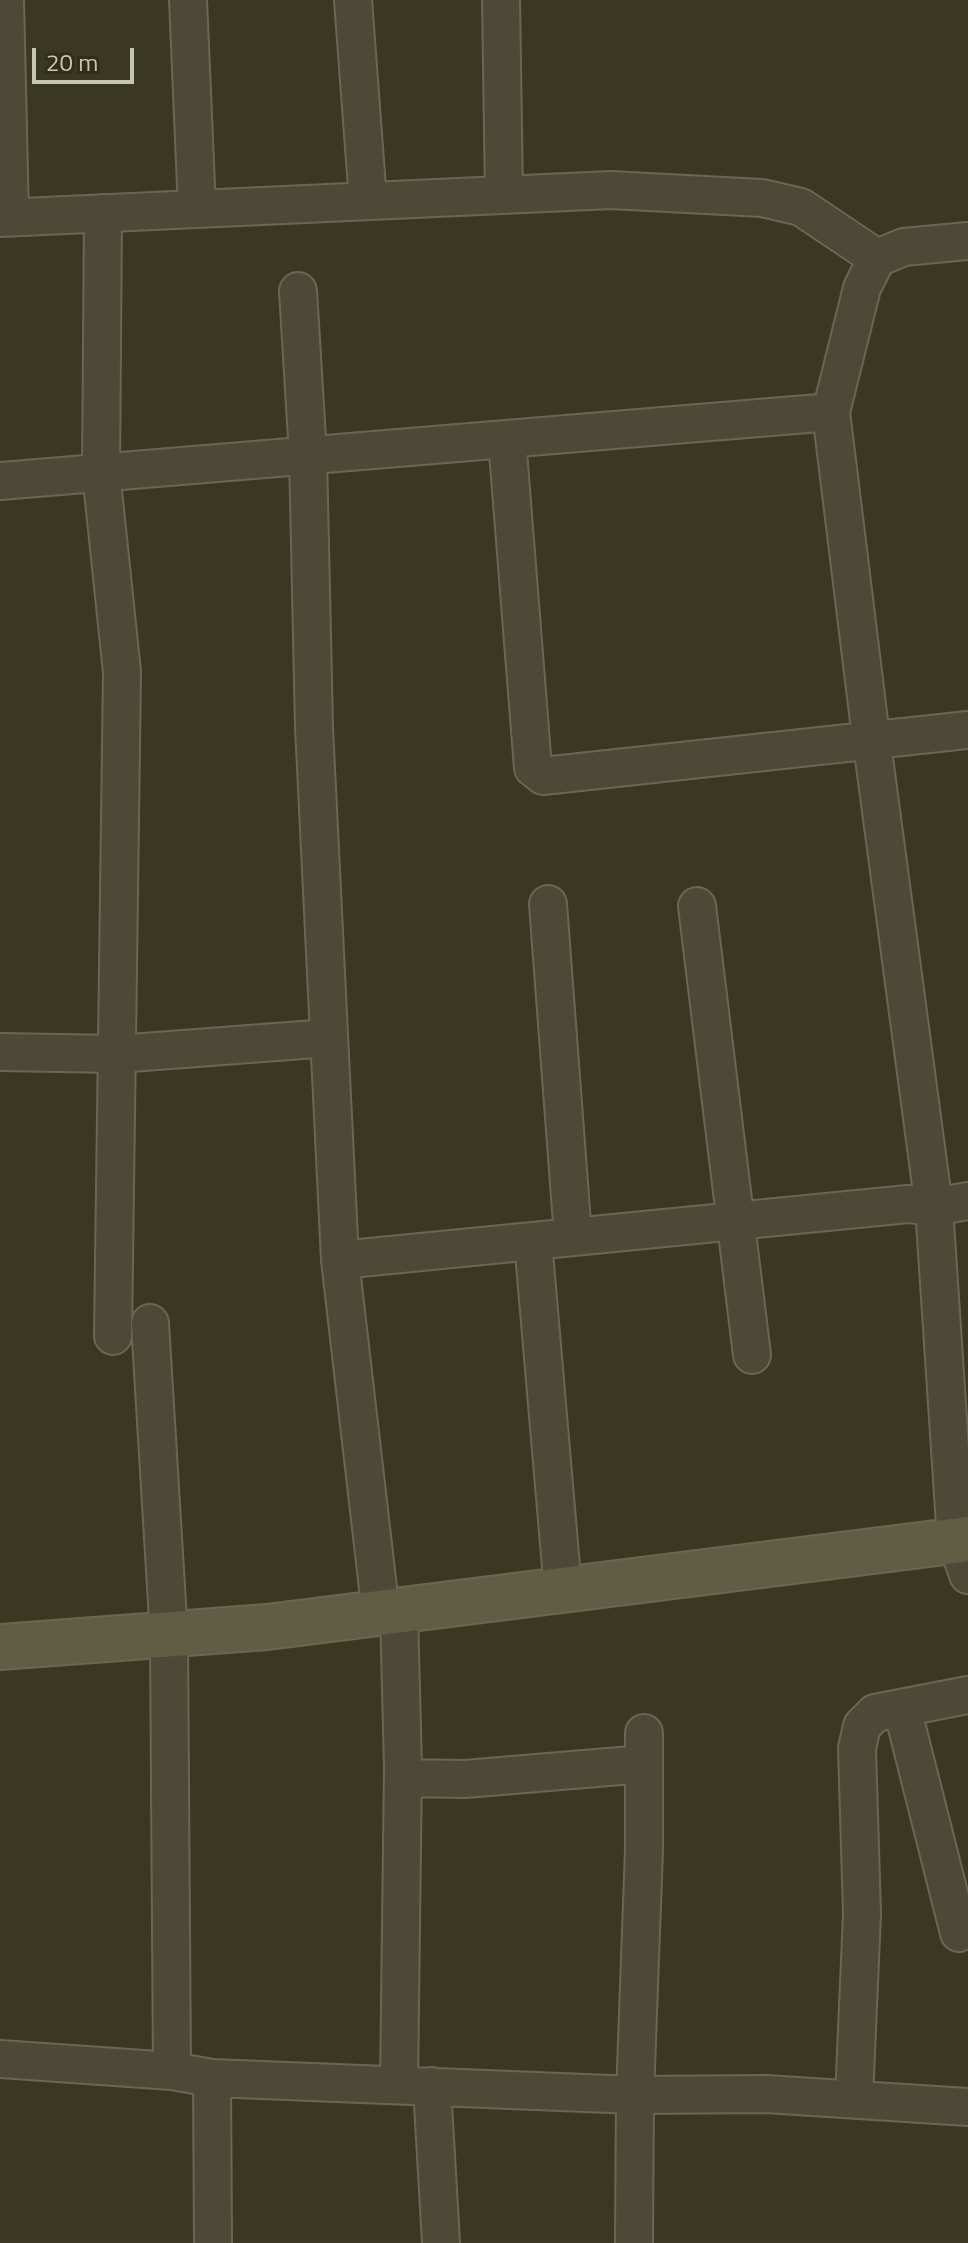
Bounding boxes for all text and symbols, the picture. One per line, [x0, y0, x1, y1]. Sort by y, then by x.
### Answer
scale bar [36, 32, 138, 82]
text: 20 m [46, 44, 98, 80]

